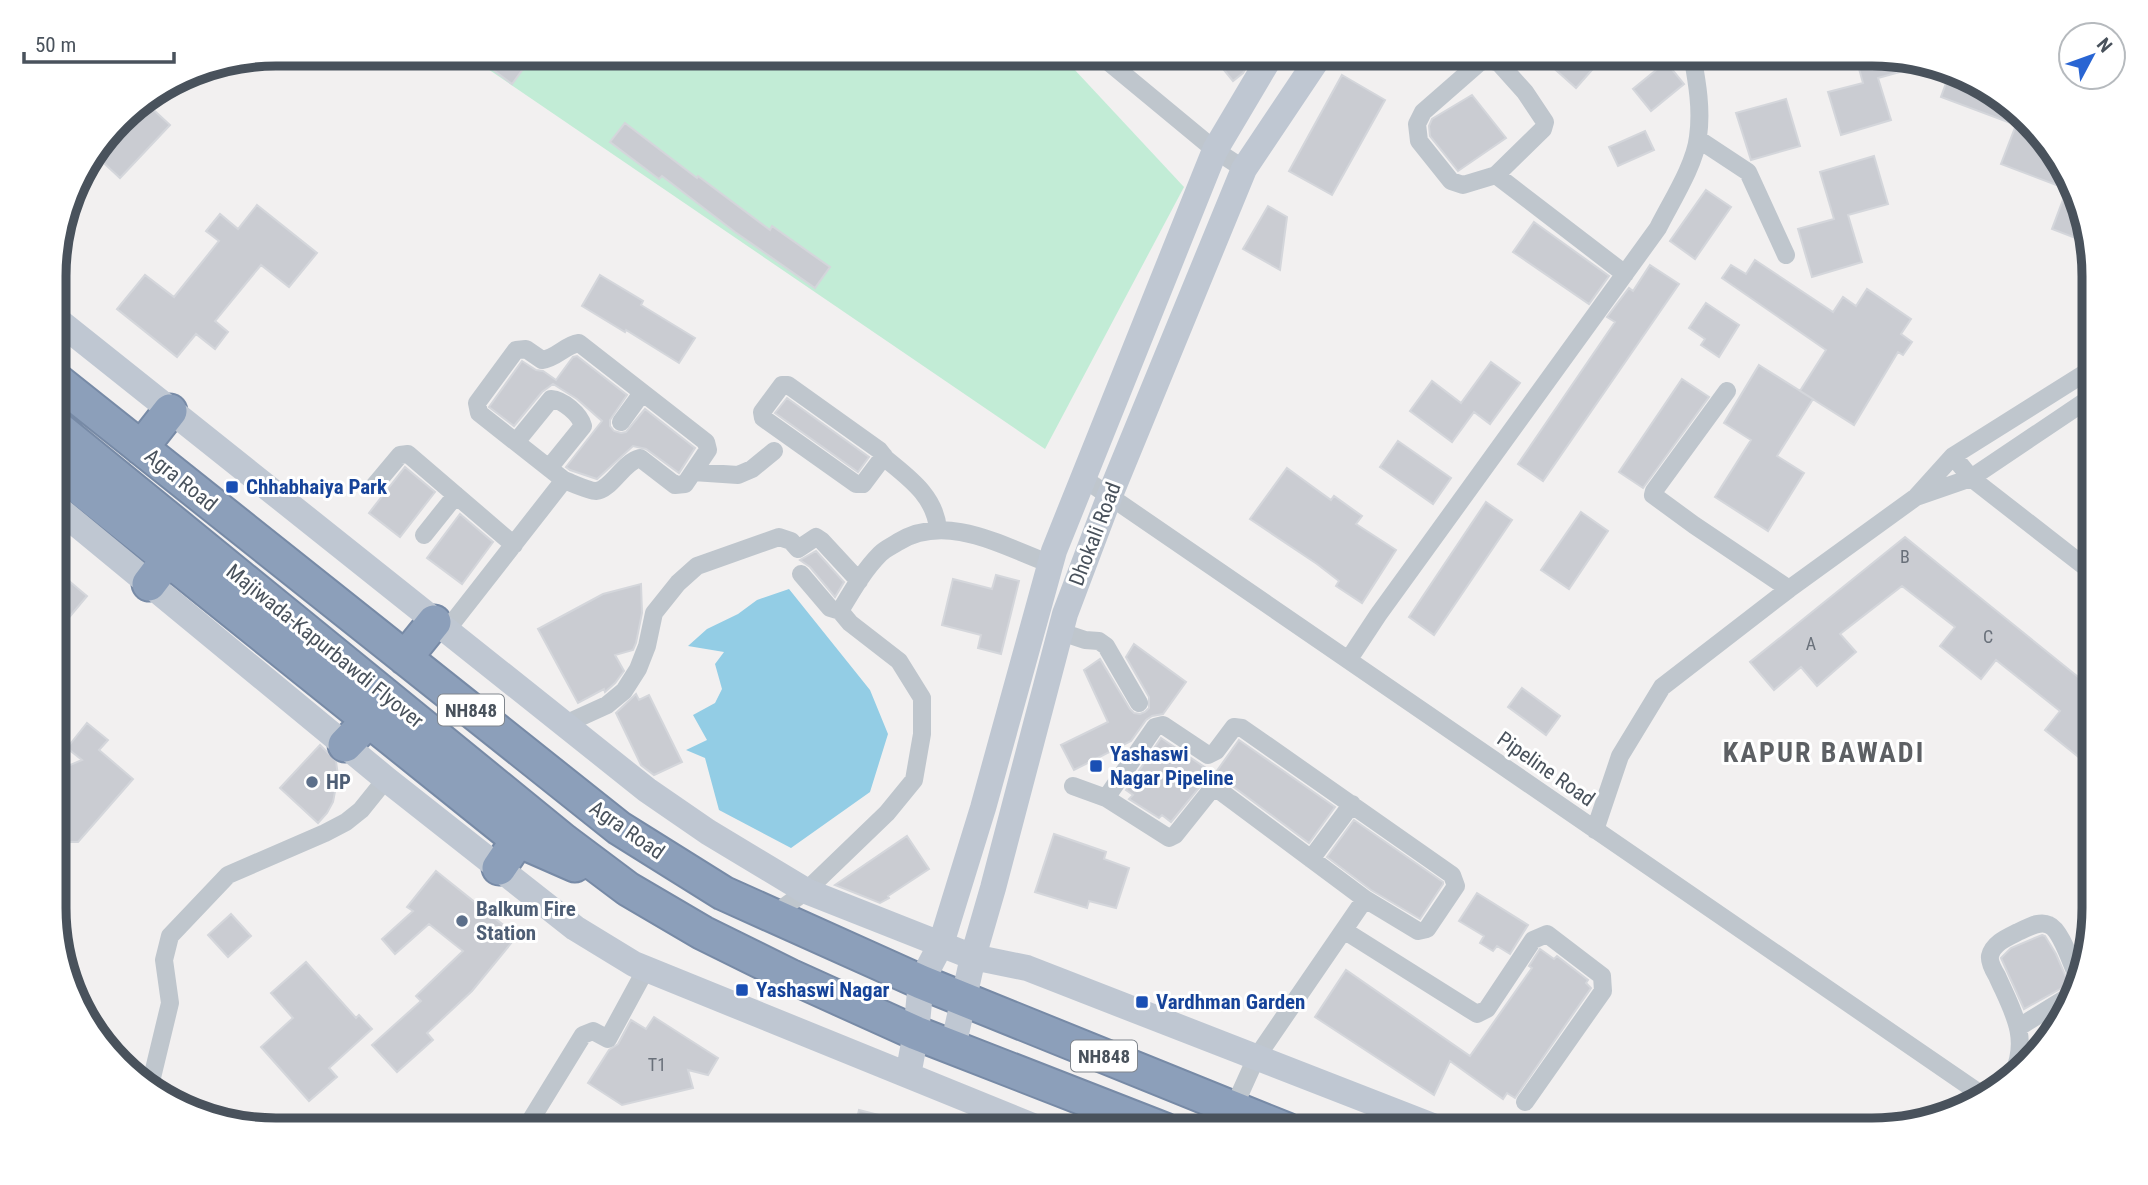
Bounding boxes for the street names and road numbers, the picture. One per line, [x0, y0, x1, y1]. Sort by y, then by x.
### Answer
street label: Agra Road [140, 444, 222, 516]
street label: Dhokali Road [1064, 479, 1126, 589]
street label: Majiwada-Kapurbawdi Flyover [222, 559, 428, 733]
road number: NH848 [438, 694, 504, 726]
street label: Pipeline Road [1493, 727, 1599, 811]
street label: Agra Road [585, 796, 669, 864]
road number: NH848 [1071, 1040, 1137, 1072]

